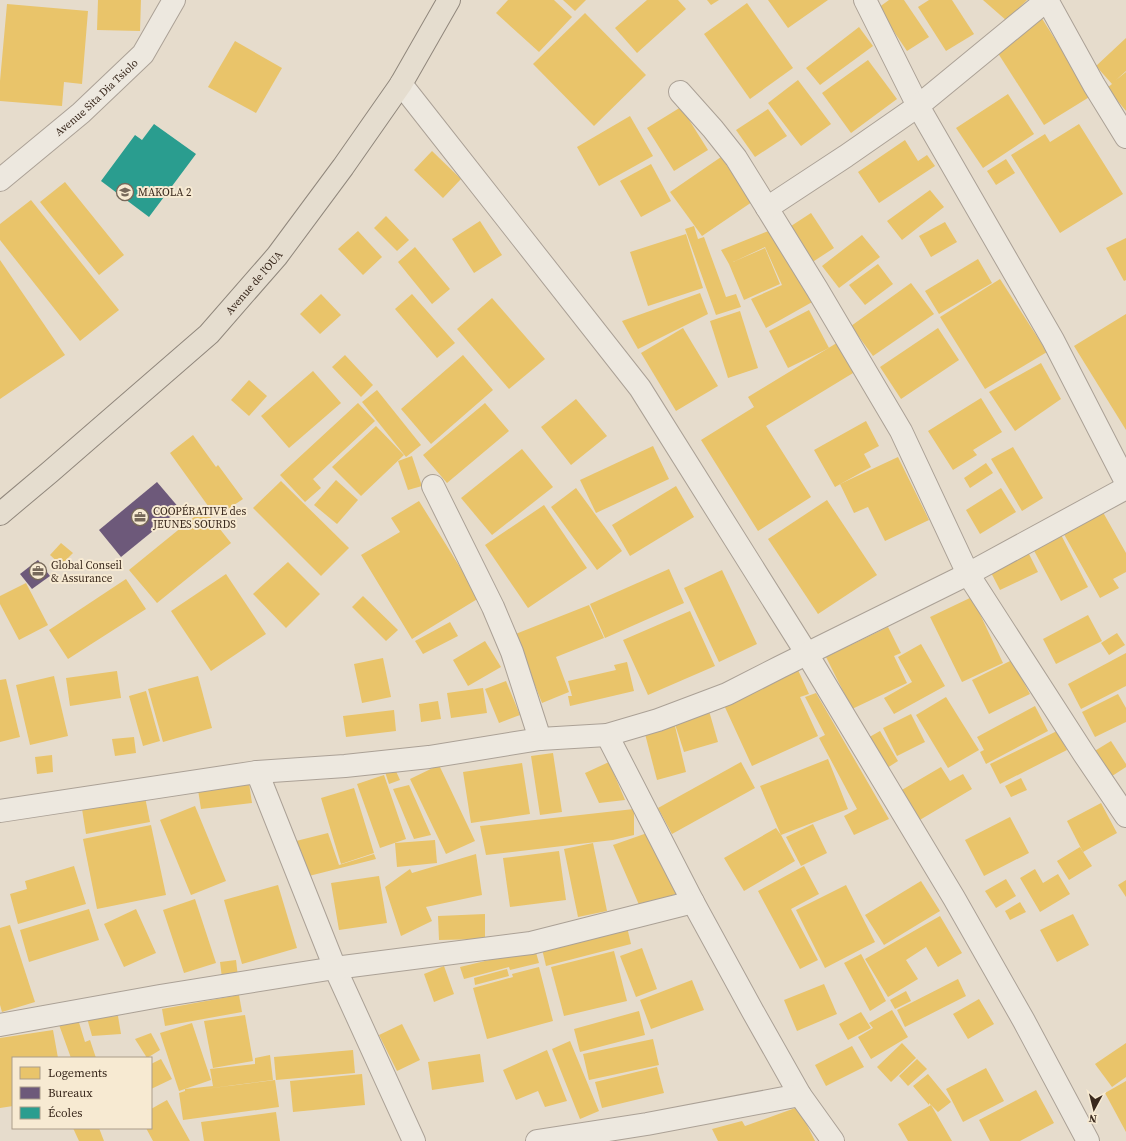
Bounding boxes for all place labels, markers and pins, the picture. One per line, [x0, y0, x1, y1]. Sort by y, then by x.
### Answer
school or university icon: MAKOLA 2 [115, 182, 135, 202]
place label: MAKOLA 2 [138, 185, 192, 200]
place label: COOPÉRATIVE des JEUNES SOURDS [152, 504, 246, 532]
office icon: COOPÉRATIVE des JEUNES SOURDS [130, 507, 150, 527]
place label: Global Conseil & Assurance [51, 558, 122, 586]
office icon: Global Conseil & Assurance [28, 561, 48, 581]

